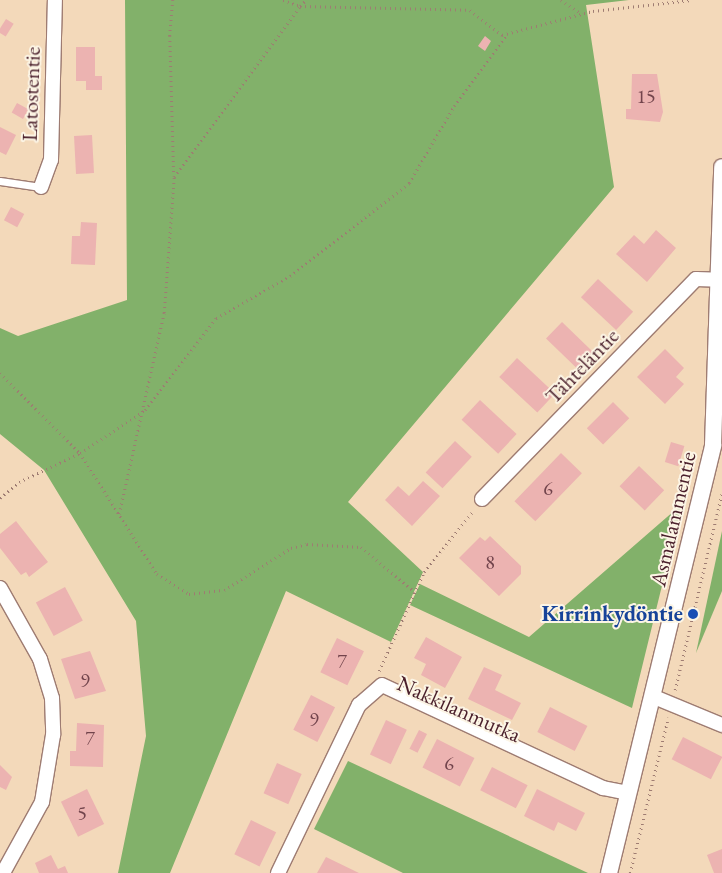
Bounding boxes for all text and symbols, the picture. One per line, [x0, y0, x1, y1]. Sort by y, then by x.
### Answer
street label: Latostentie [16, 46, 46, 142]
house number: 15 [636, 84, 656, 108]
street label: Tähteläntie [540, 323, 624, 409]
street label: Asmalammentie [645, 449, 701, 589]
house number: 6 [543, 476, 553, 500]
house number: 8 [485, 550, 495, 574]
place label: Kirrinkydöntie [541, 601, 683, 627]
marker: Kirrinkydöntie [687, 608, 699, 620]
house number: 7 [337, 649, 347, 673]
house number: 9 [80, 668, 90, 692]
street label: Nakkilanmutka [393, 670, 525, 748]
house number: 9 [309, 707, 319, 731]
house number: 7 [85, 726, 95, 750]
house number: 6 [444, 751, 454, 775]
house number: 5 [77, 801, 87, 825]

